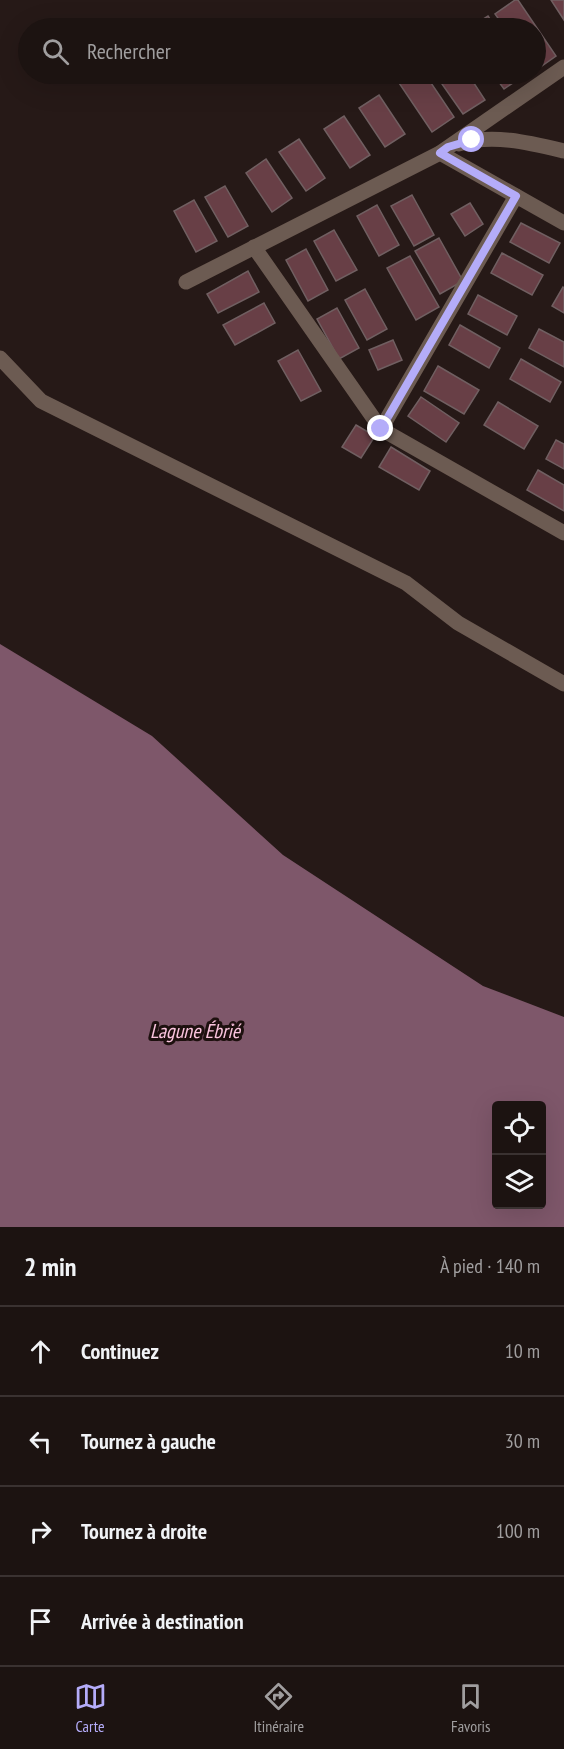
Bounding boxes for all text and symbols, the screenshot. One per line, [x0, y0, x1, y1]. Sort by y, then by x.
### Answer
search box [18, 18, 546, 84]
icon: search [39, 35, 72, 68]
text: Rechercher [87, 37, 171, 65]
route start [458, 126, 484, 152]
route end [367, 415, 393, 441]
water label: Lagune Ébrié [150, 1018, 242, 1044]
map controls [492, 1101, 546, 1209]
button: locate [492, 1101, 546, 1155]
button: layers [492, 1155, 546, 1209]
text: 2 min [24, 1250, 77, 1283]
text: À pied · 140 m [440, 1253, 540, 1279]
icon: ahead [24, 1335, 57, 1368]
text: Continuez [81, 1337, 159, 1365]
text: 10 m [505, 1338, 540, 1364]
icon: left [24, 1425, 57, 1458]
text: Tournez à gauche [81, 1427, 216, 1455]
text: 30 m [505, 1428, 540, 1454]
icon: right [24, 1515, 57, 1548]
text: Tournez à droite [81, 1517, 207, 1545]
text: 100 m [496, 1518, 540, 1544]
icon: arrive [24, 1605, 57, 1638]
text: Arrivée à destination [81, 1607, 244, 1635]
tab: Carte [74, 1680, 107, 1736]
tab: Itinéraire [254, 1680, 304, 1736]
tab: Favoris [451, 1680, 490, 1736]

